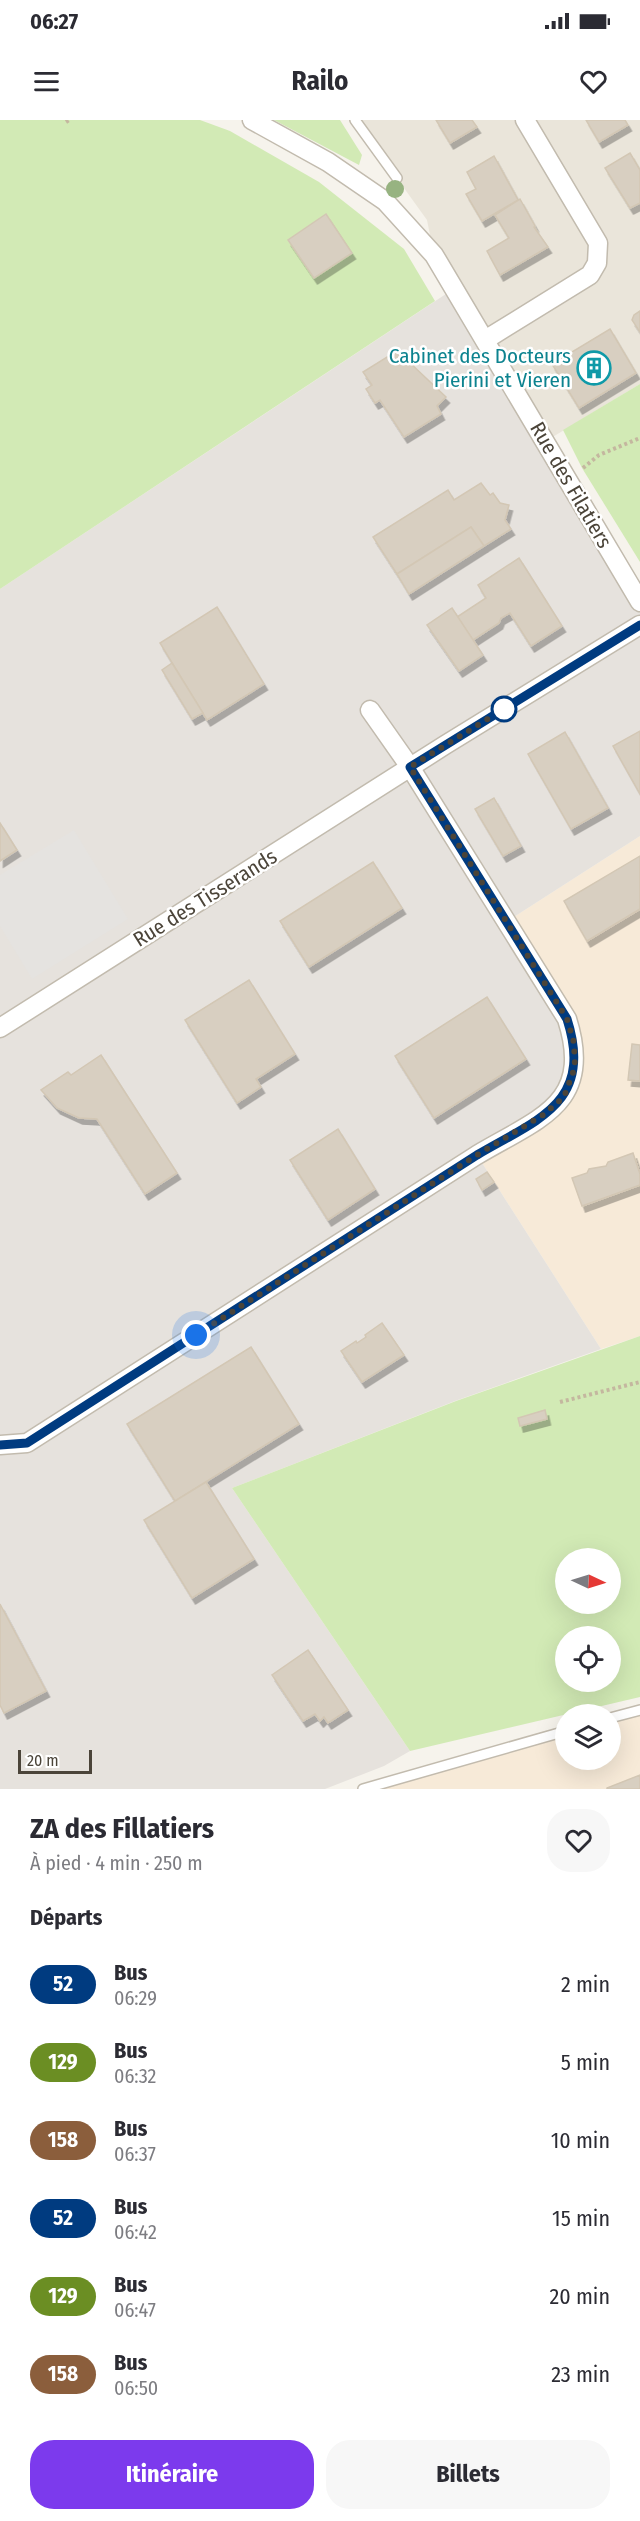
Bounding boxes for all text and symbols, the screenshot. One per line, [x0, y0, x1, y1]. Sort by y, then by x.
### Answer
text: 06:27 [30, 8, 78, 35]
icon: menu [30, 65, 63, 98]
text: Railo [292, 65, 348, 97]
icon: heart [577, 65, 610, 98]
place label: Cabinet des Docteurs Pierini et Vieren [389, 343, 571, 393]
building icon: Cabinet des Docteurs Pierini et Vieren [576, 350, 612, 386]
street label: Rue des Filatiers [524, 417, 618, 553]
unlabelled marker [491, 696, 517, 722]
street label: Rue des Tisserands [128, 843, 282, 953]
your location [181, 1320, 211, 1350]
north arrow [555, 1548, 621, 1614]
map controls [555, 1548, 621, 1770]
button: locate [555, 1626, 621, 1692]
button: layers [555, 1704, 621, 1770]
scale bar [18, 1747, 92, 1774]
text: 20 m [27, 1751, 58, 1770]
button: heart [547, 1809, 610, 1872]
text: ZA des Fillatiers [30, 1812, 214, 1845]
text: À pied · 4 min · 250 m [30, 1851, 203, 1875]
text: Départs [30, 1904, 102, 1931]
text: Bus [114, 1959, 147, 1986]
text: 52 [53, 1971, 73, 1997]
text: 2 min [561, 1971, 610, 1998]
text: 06:29 [114, 1986, 157, 2010]
text: Bus [114, 2037, 147, 2064]
text: 129 [48, 2049, 78, 2075]
text: 5 min [561, 2049, 610, 2076]
text: 06:32 [114, 2064, 156, 2088]
text: Bus [114, 2115, 147, 2142]
text: 158 [48, 2127, 78, 2153]
text: 10 min [551, 2127, 610, 2154]
text: 06:37 [114, 2142, 156, 2166]
text: Bus [114, 2193, 147, 2220]
text: 52 [53, 2205, 73, 2231]
text: 15 min [552, 2205, 610, 2232]
text: 06:42 [114, 2220, 157, 2244]
text: Bus [114, 2271, 147, 2298]
text: 129 [48, 2283, 78, 2309]
text: 20 min [550, 2283, 610, 2310]
text: 06:47 [114, 2298, 156, 2322]
text: Bus [114, 2349, 147, 2376]
text: 158 [48, 2361, 78, 2387]
text: 23 min [551, 2361, 610, 2388]
text: 06:50 [114, 2376, 158, 2400]
button: Itinéraire [30, 2440, 314, 2509]
button: Billets [326, 2440, 610, 2509]

